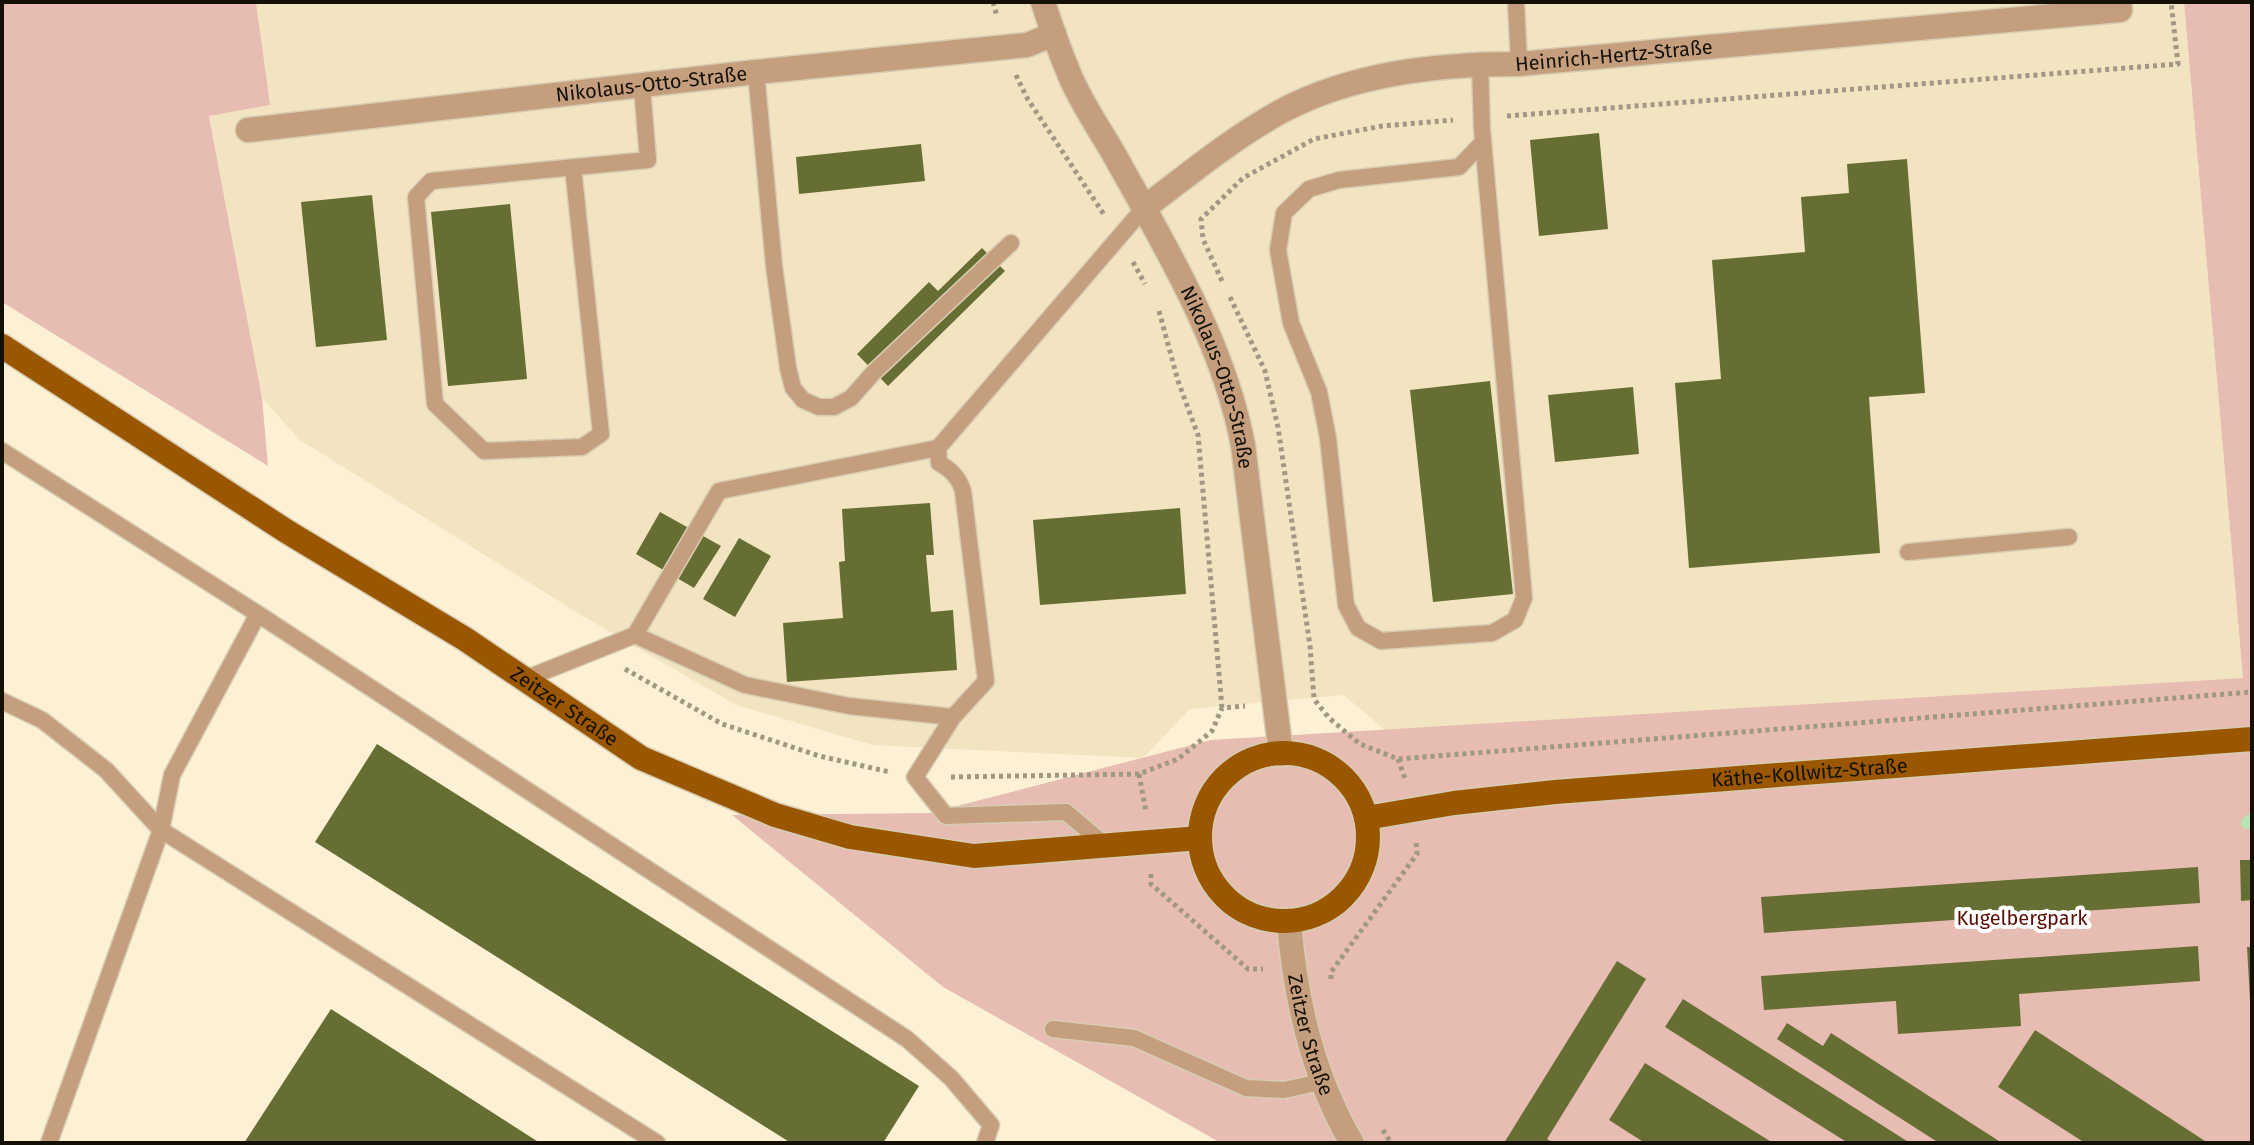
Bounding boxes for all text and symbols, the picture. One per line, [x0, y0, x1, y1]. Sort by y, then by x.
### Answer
street label: Heinrich-Hertz-Straße [1514, 35, 1714, 76]
street label: Nikolaus-Otto-Straße [554, 61, 748, 107]
street label: Nikolaus-Otto-Straße [1175, 282, 1258, 470]
street label: Zeitzer Straße [506, 661, 623, 751]
street label: Käthe-Kollwitz-Straße [1710, 753, 1908, 792]
park label: Kugelbergpark [1956, 906, 2088, 930]
street label: Zeitzer Straße [1283, 972, 1339, 1099]

